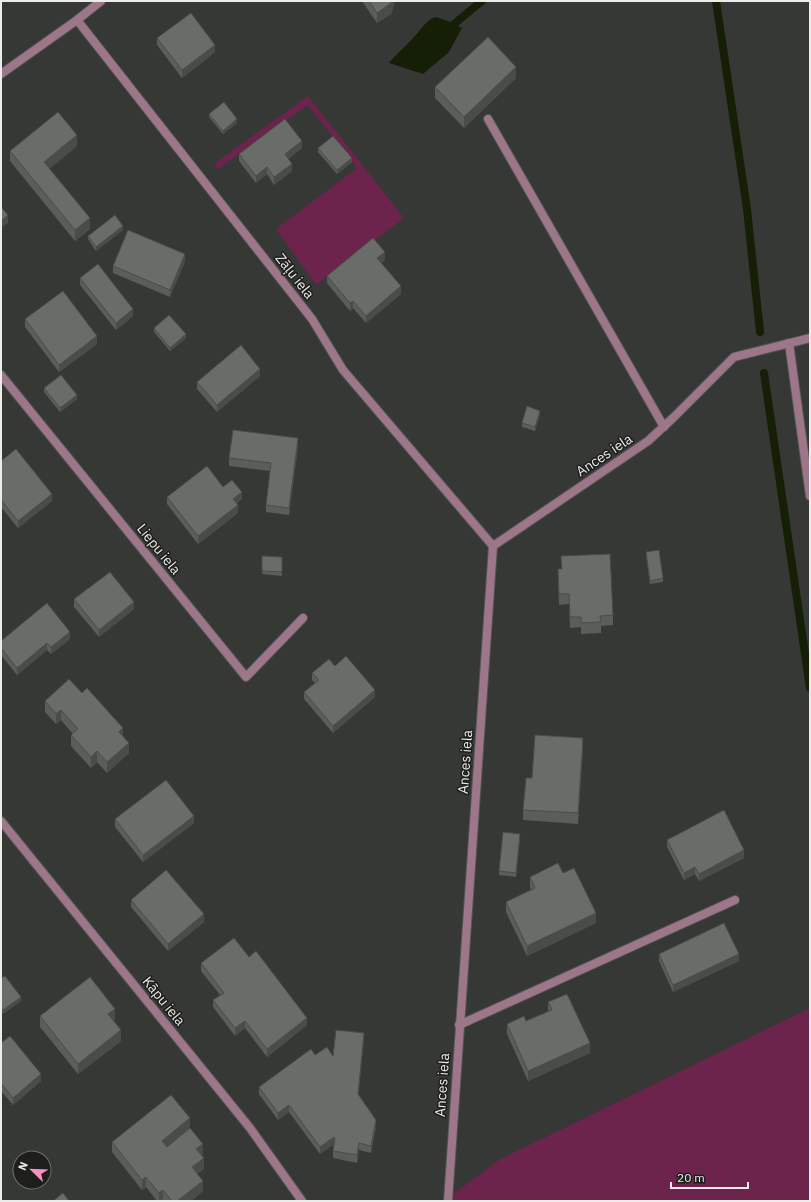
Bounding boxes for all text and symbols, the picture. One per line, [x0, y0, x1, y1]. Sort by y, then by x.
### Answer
street label: Zāļu iela [272, 250, 319, 303]
street label: Ances iela [572, 429, 636, 480]
street label: Liepu iela [133, 520, 185, 578]
street label: Ances iela [454, 729, 476, 795]
street label: Kāpu iela [139, 973, 190, 1030]
street label: Ances iela [431, 1052, 453, 1118]
north arrow [12, 1150, 52, 1190]
text: N [15, 1160, 31, 1172]
scale bar [671, 1164, 748, 1190]
text: 20 m [677, 1170, 705, 1185]

